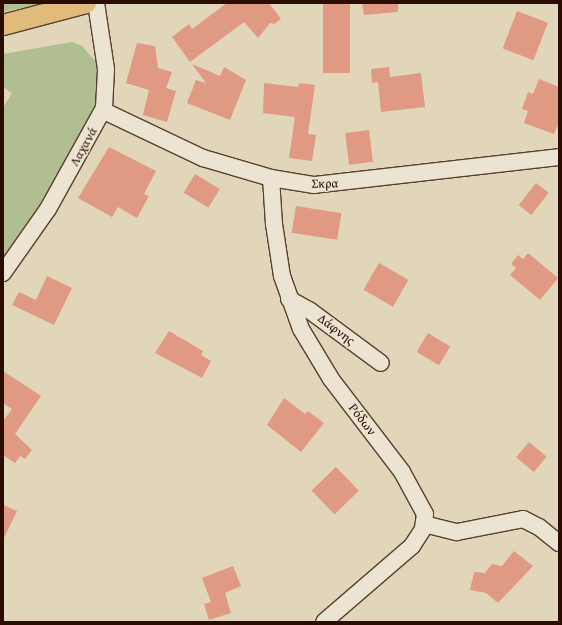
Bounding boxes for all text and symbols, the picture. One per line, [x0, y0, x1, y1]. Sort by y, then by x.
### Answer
street label: Λαχανά [67, 125, 101, 169]
street label: Σκρα [311, 176, 339, 192]
street label: Δάφνης [314, 311, 358, 349]
street label: Ρόδων [345, 401, 379, 439]

